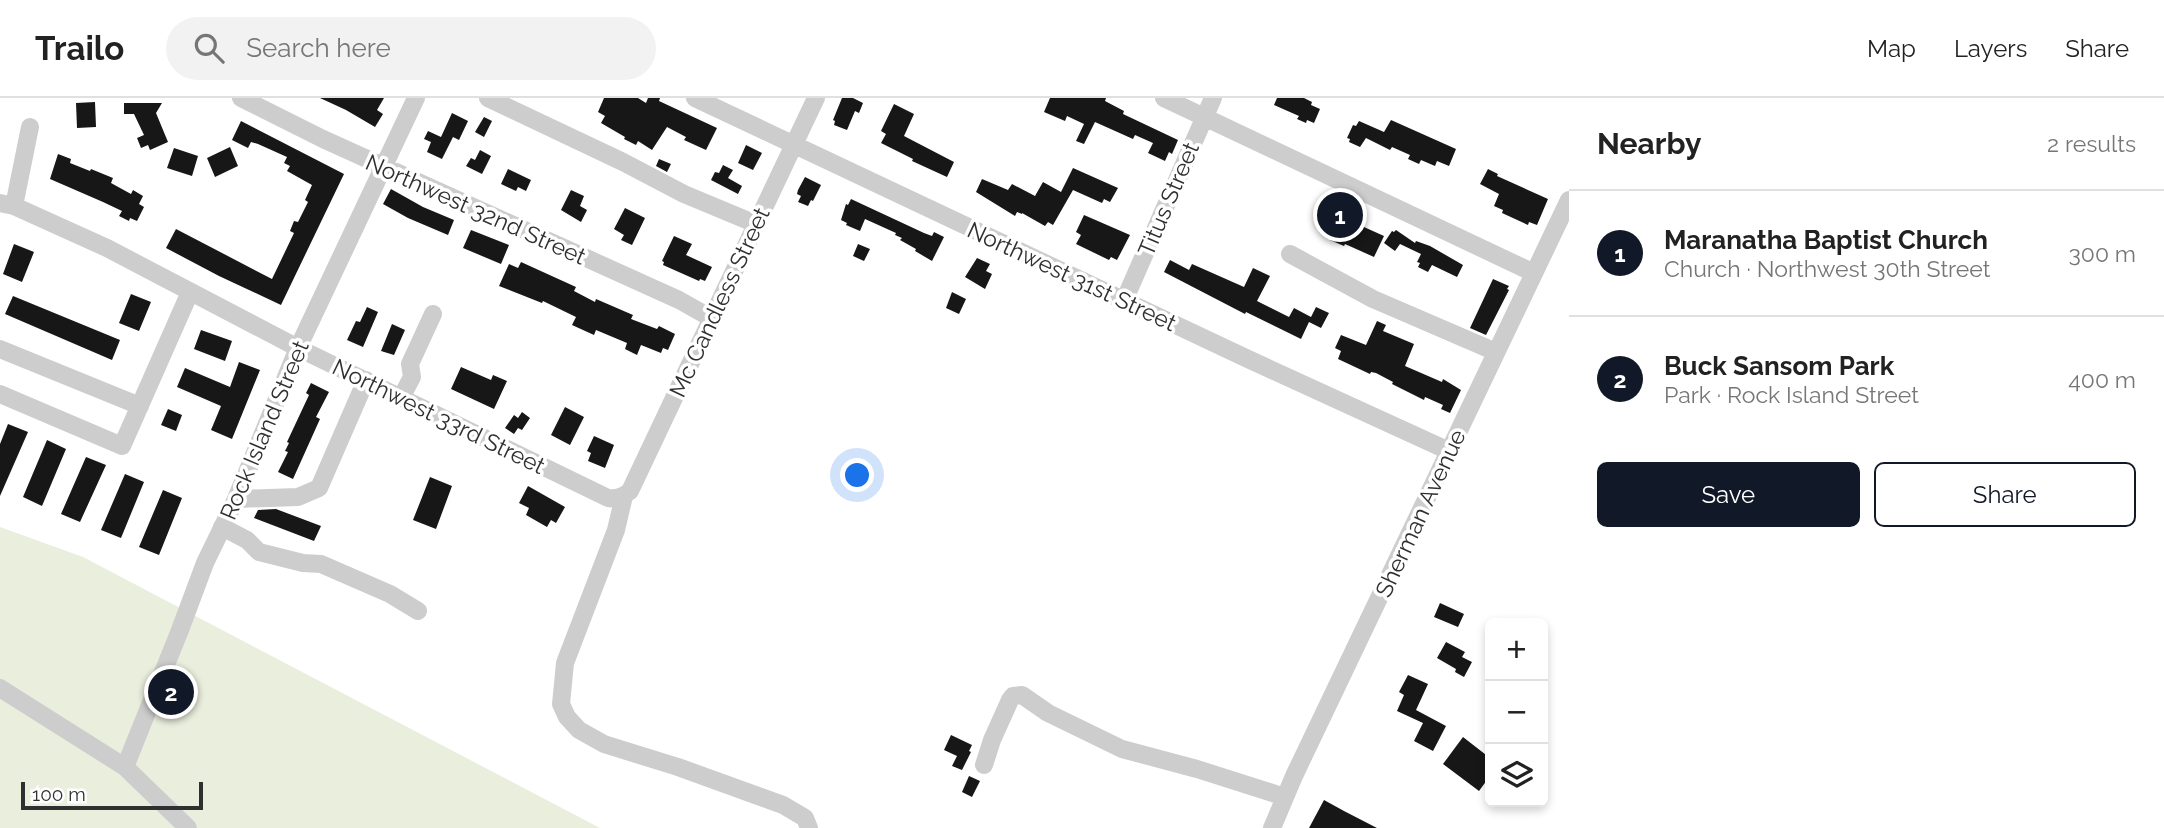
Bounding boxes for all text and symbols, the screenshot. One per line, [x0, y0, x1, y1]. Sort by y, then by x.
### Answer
search box [166, 17, 656, 80]
text: Trailo [35, 29, 124, 68]
icon: search [190, 29, 228, 67]
text: Search here [246, 33, 391, 63]
text: Map [1867, 34, 1916, 63]
text: Layers [1954, 34, 2027, 63]
text: Share [2065, 34, 2129, 63]
text: Nearby [1597, 126, 1701, 161]
text: 2 results [2047, 130, 2136, 157]
street label: Titus Street [1132, 138, 1204, 260]
street label: Northwest 32nd Street [362, 148, 591, 270]
pin: 1 [1317, 189, 1363, 241]
street label: Mc Candless Street [663, 203, 775, 401]
street label: Northwest 31st Street [963, 216, 1181, 336]
text: Maranatha Baptist Church [1664, 225, 1988, 255]
text: 1 [1614, 240, 1626, 267]
text: 300 m [2069, 240, 2136, 267]
text: Church · Northwest 30th Street [1664, 255, 1990, 282]
street label: Rock Island Street [214, 336, 314, 524]
text: Buck Sansom Park [1664, 351, 1894, 381]
street label: Northwest 33rd Street [328, 353, 550, 479]
text: 2 [1614, 366, 1626, 393]
text: 400 m [2068, 366, 2136, 393]
text: Park · Rock Island Street [1664, 381, 1919, 408]
street label: Sherman Avenue [1369, 425, 1471, 601]
your location [840, 458, 874, 492]
button: Save [1597, 462, 1860, 527]
button: Share [1874, 462, 2136, 527]
map controls [1485, 618, 1548, 807]
button: + [1485, 618, 1548, 681]
pin: 2 [148, 666, 194, 718]
button: − [1485, 681, 1548, 744]
button: layers [1485, 744, 1548, 807]
scale bar [21, 779, 203, 811]
text: 100 m [32, 783, 86, 805]

